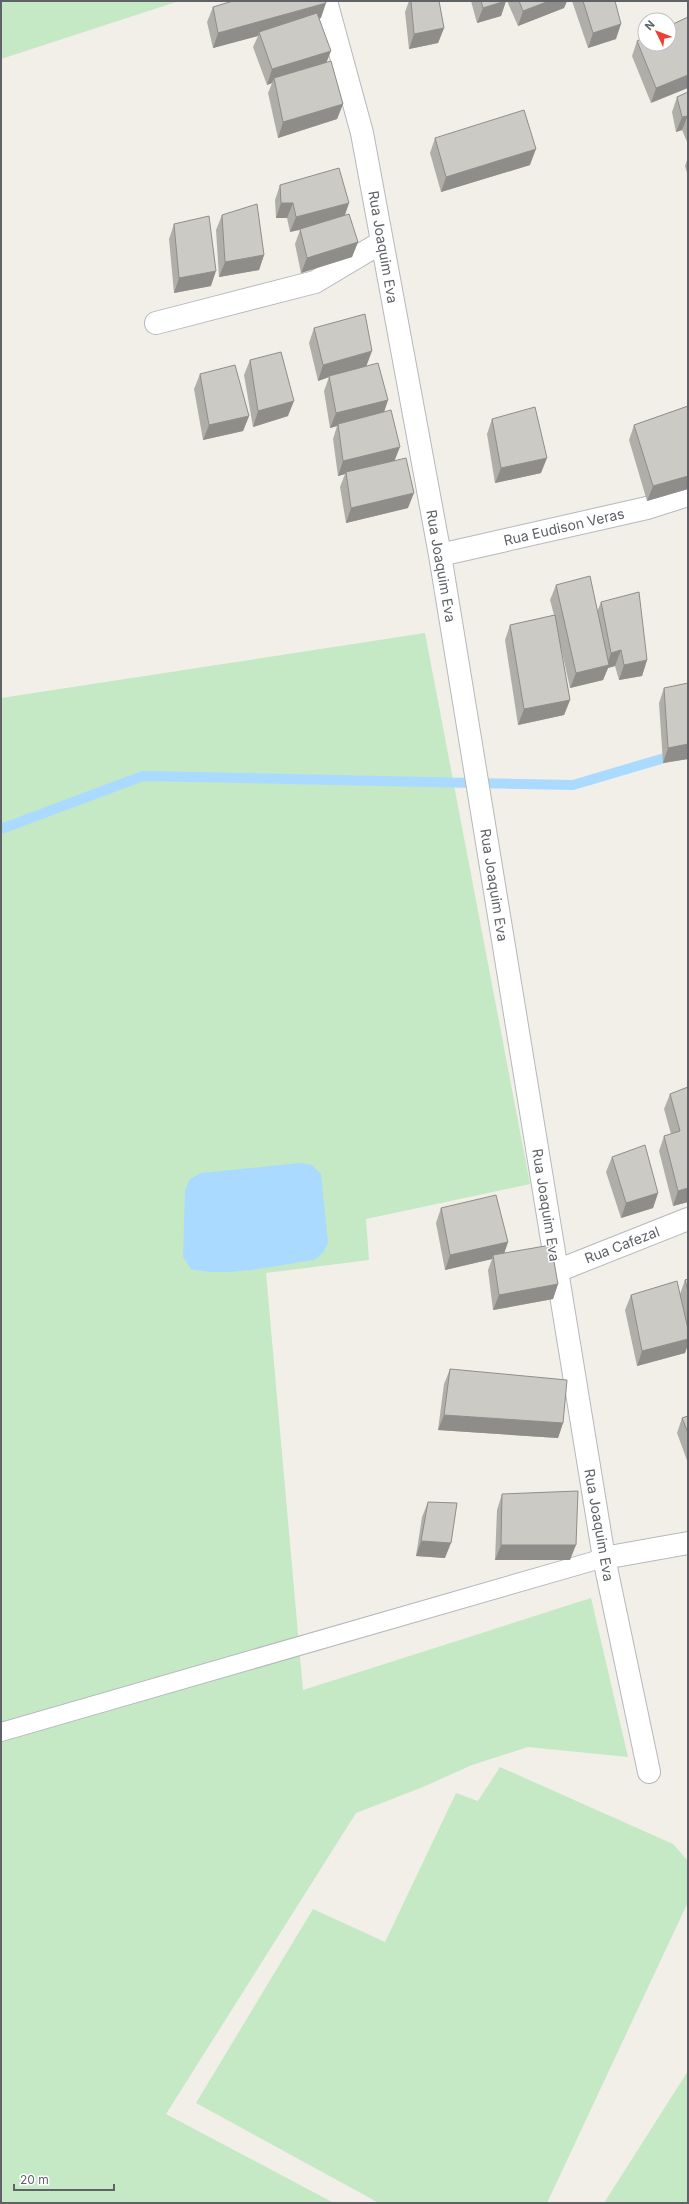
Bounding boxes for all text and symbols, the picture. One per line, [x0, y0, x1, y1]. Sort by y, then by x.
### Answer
north arrow [637, 12, 677, 52]
text: N [642, 17, 658, 33]
street label: Rua Joaquim Eva [365, 189, 402, 305]
street label: Rua Eudison Veras [502, 504, 626, 549]
street label: Rua Joaquim Eva [423, 508, 460, 624]
street label: Rua Joaquim Eva [477, 827, 512, 943]
street label: Rua Joaquim Eva [529, 1147, 564, 1263]
street label: Rua Cafezal [582, 1222, 662, 1267]
street label: Rua Joaquim Eva [581, 1467, 618, 1583]
scale bar [14, 2166, 114, 2192]
text: 20 m [20, 2172, 49, 2187]

